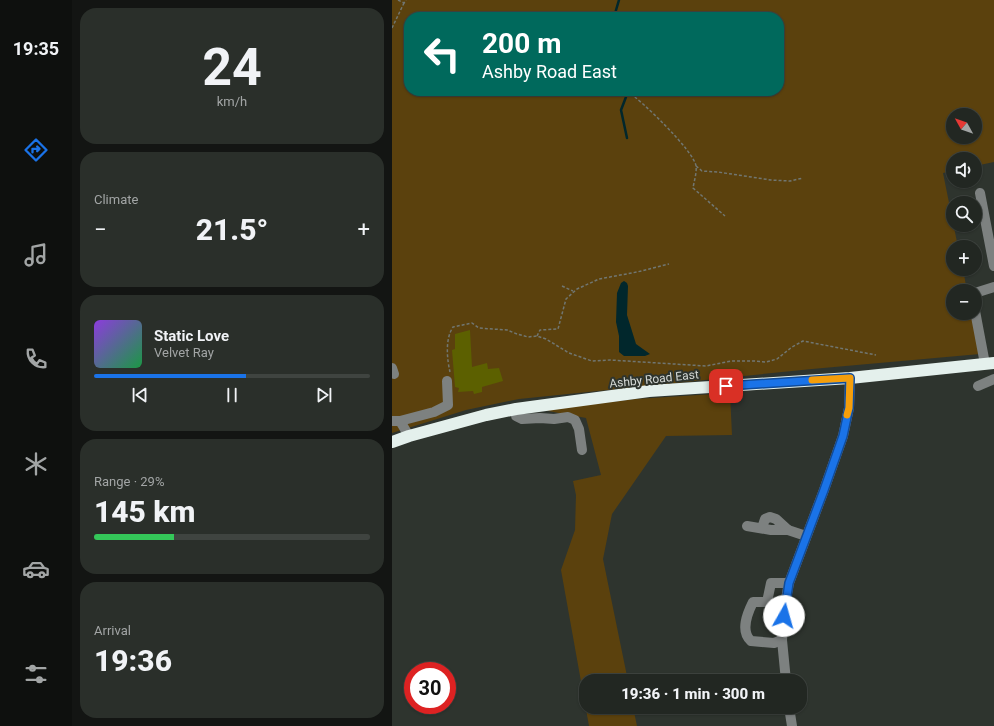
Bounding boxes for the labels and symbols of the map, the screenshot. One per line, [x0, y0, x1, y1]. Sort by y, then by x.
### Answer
north arrow [946, 108, 982, 144]
street label: Ashby Road East [609, 367, 700, 391]
pin [709, 369, 743, 403]
position arrow [763, 595, 805, 637]
speed limit sign: 30 [404, 662, 456, 714]

